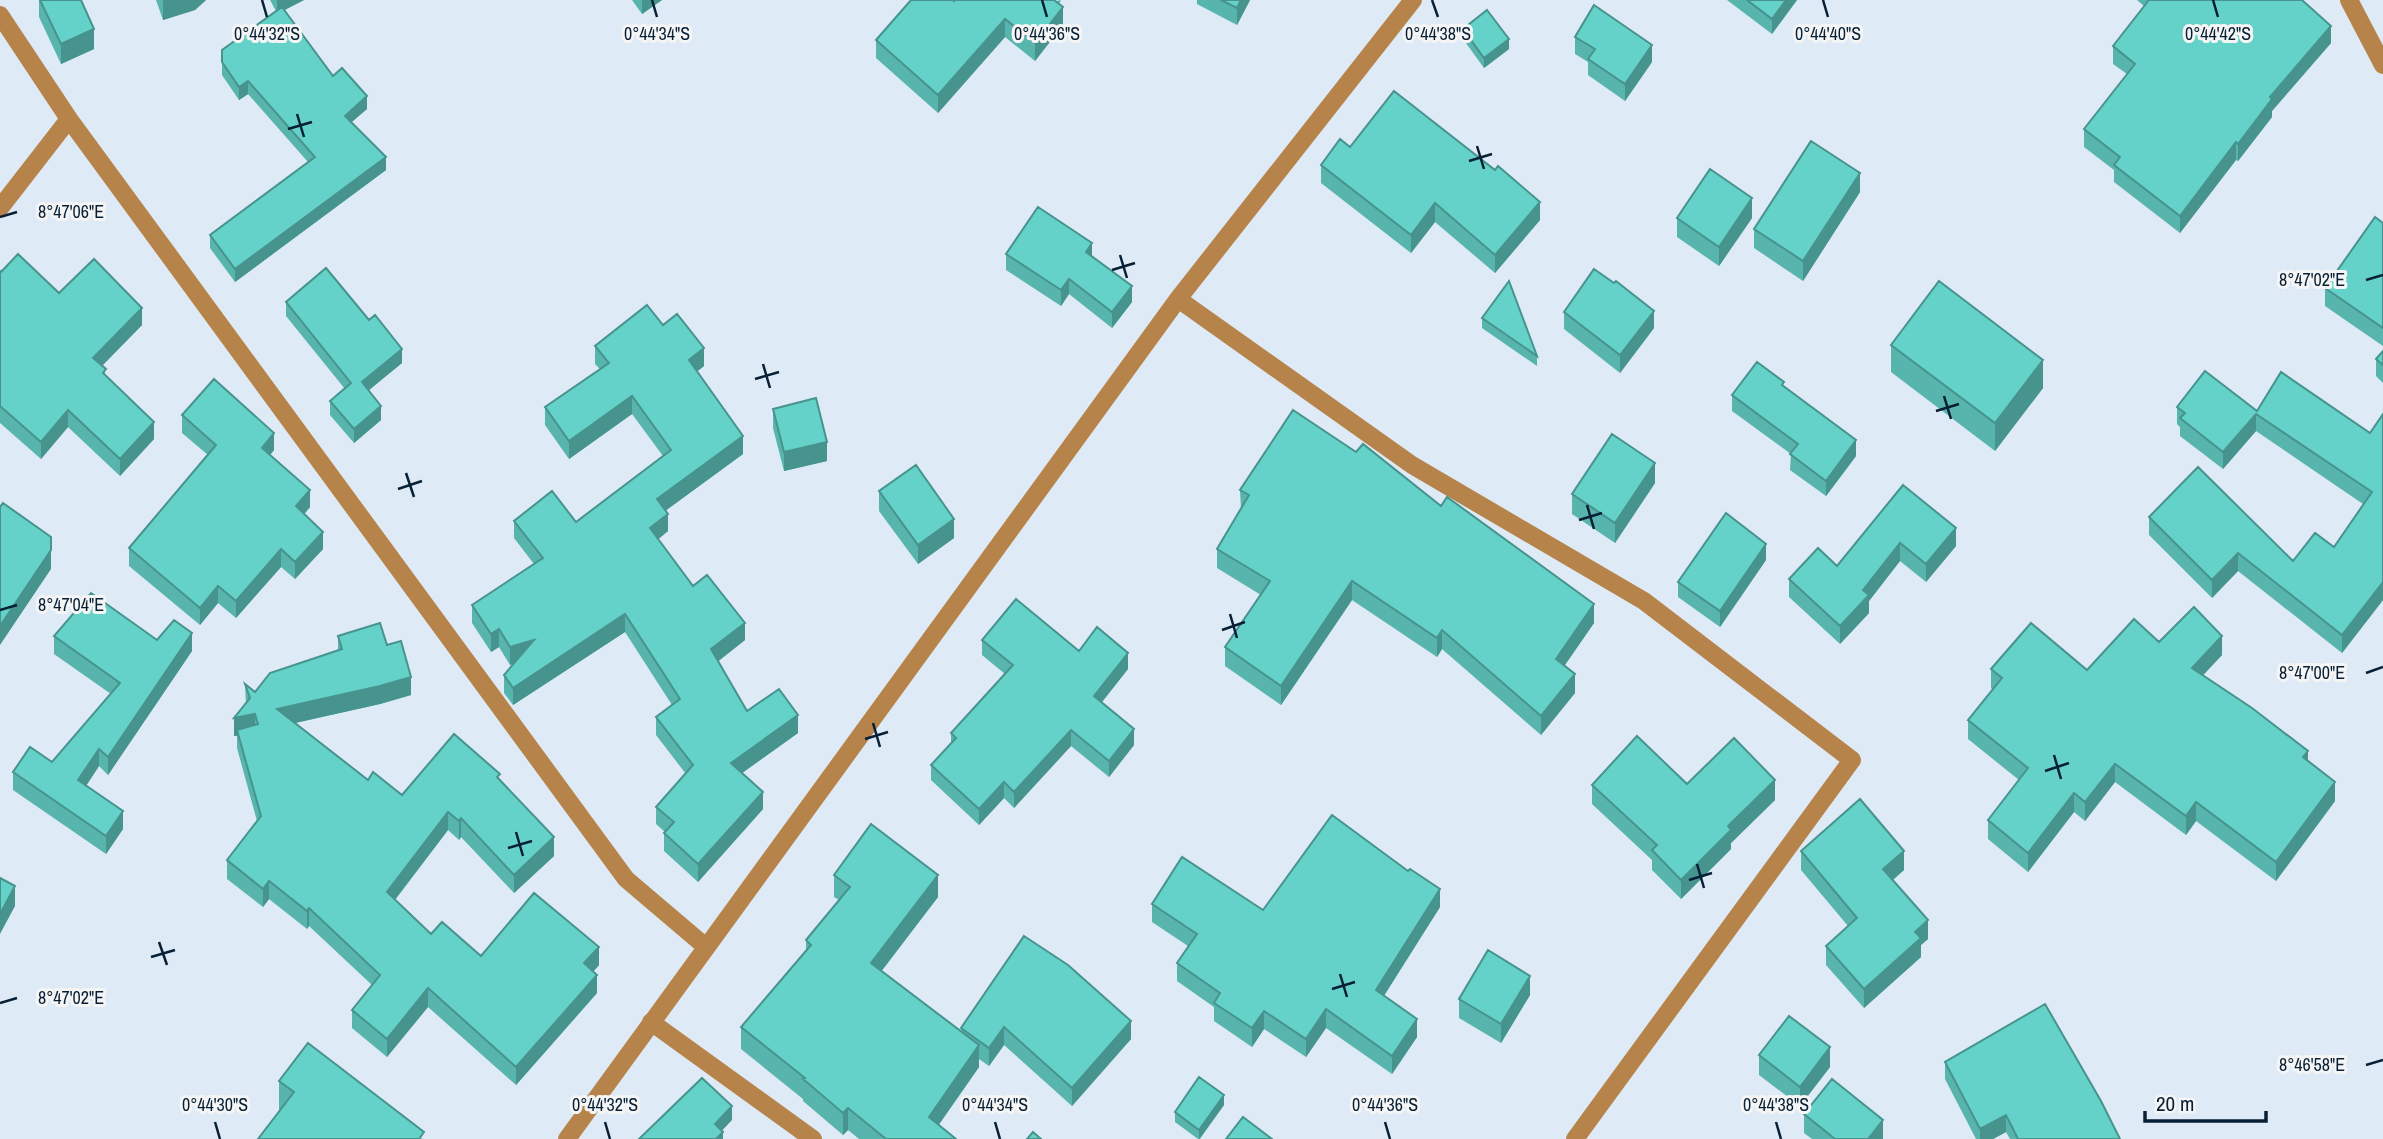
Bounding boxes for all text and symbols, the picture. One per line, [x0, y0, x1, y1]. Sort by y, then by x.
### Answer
text: 0°44'32"S [234, 21, 300, 46]
text: 0°44'34"S [624, 21, 690, 46]
text: 0°44'36"S [1014, 21, 1080, 46]
text: 0°44'38"S [1405, 21, 1471, 46]
text: 0°44'40"S [1795, 21, 1861, 46]
text: 0°44'42"S [2185, 21, 2251, 46]
text: 8°47'06"E [38, 199, 104, 224]
text: 8°47'02"E [2279, 267, 2345, 292]
text: 8°47'04"E [38, 592, 104, 617]
text: 8°47'00"E [2279, 660, 2345, 685]
text: 8°47'02"E [38, 985, 104, 1010]
text: 8°46'58"E [2279, 1052, 2345, 1077]
scale bar [2145, 1080, 2266, 1124]
text: 20 m [2156, 1089, 2194, 1118]
text: 0°44'30"S [182, 1092, 248, 1117]
text: 0°44'32"S [572, 1092, 638, 1117]
text: 0°44'34"S [962, 1092, 1028, 1117]
text: 0°44'36"S [1352, 1092, 1418, 1117]
text: 0°44'38"S [1743, 1092, 1809, 1117]

